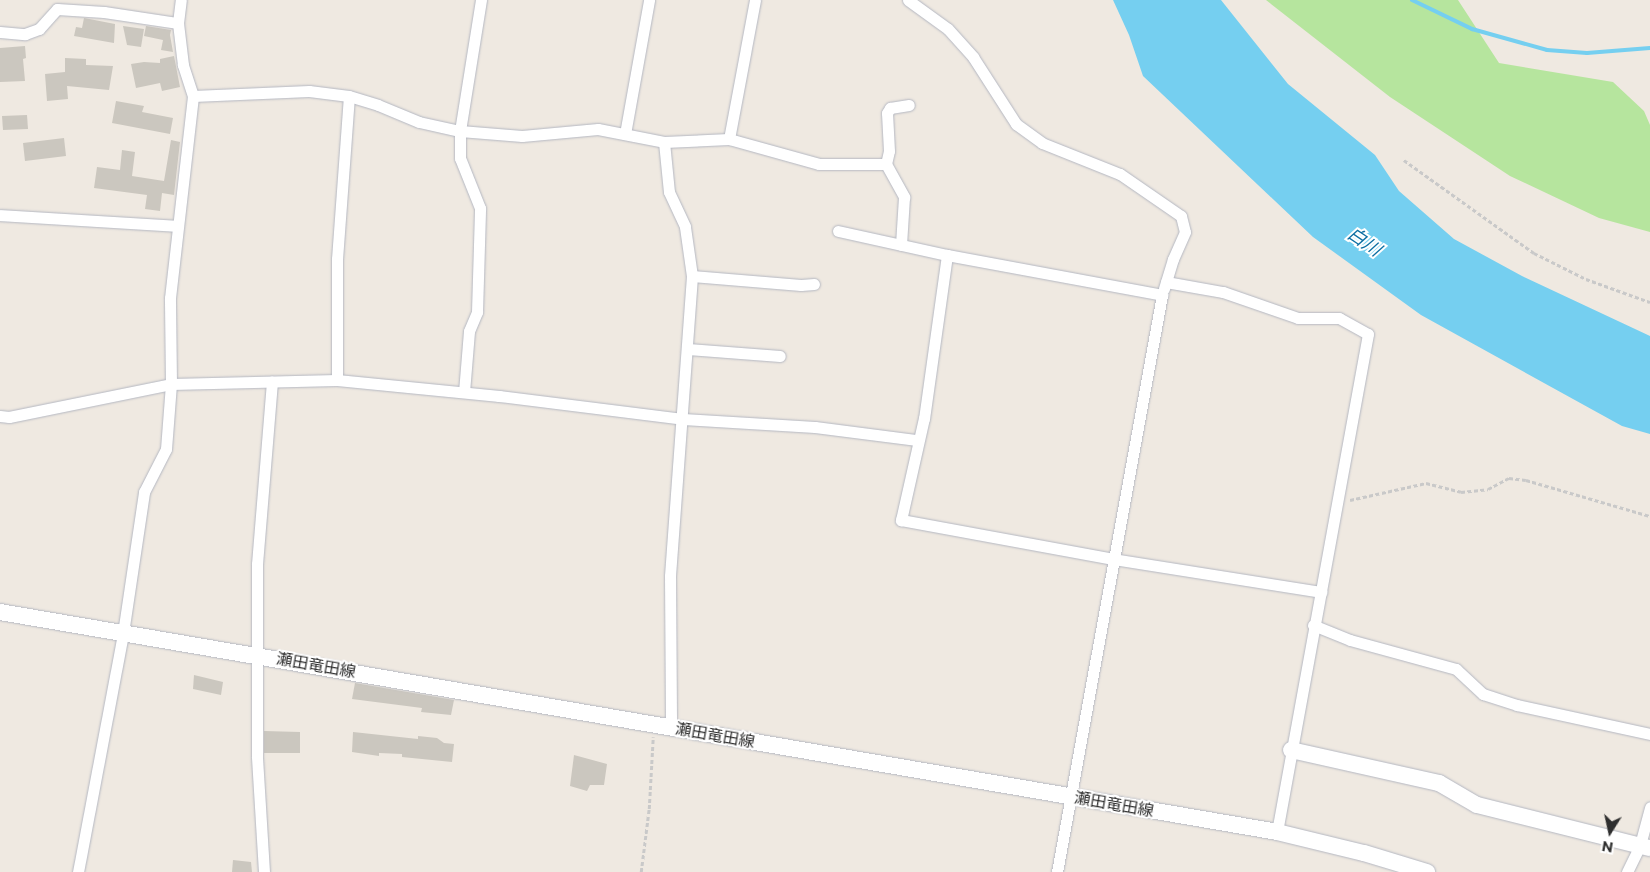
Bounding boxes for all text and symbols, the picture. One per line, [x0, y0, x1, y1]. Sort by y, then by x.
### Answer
water label: 白川 [1343, 223, 1385, 261]
street label: 瀬田竜田線 [275, 650, 357, 682]
street label: 瀬田竜田線 [674, 720, 756, 752]
street label: 瀬田竜田線 [1073, 789, 1155, 821]
north arrow [1585, 807, 1635, 857]
text: N [1600, 837, 1615, 857]

